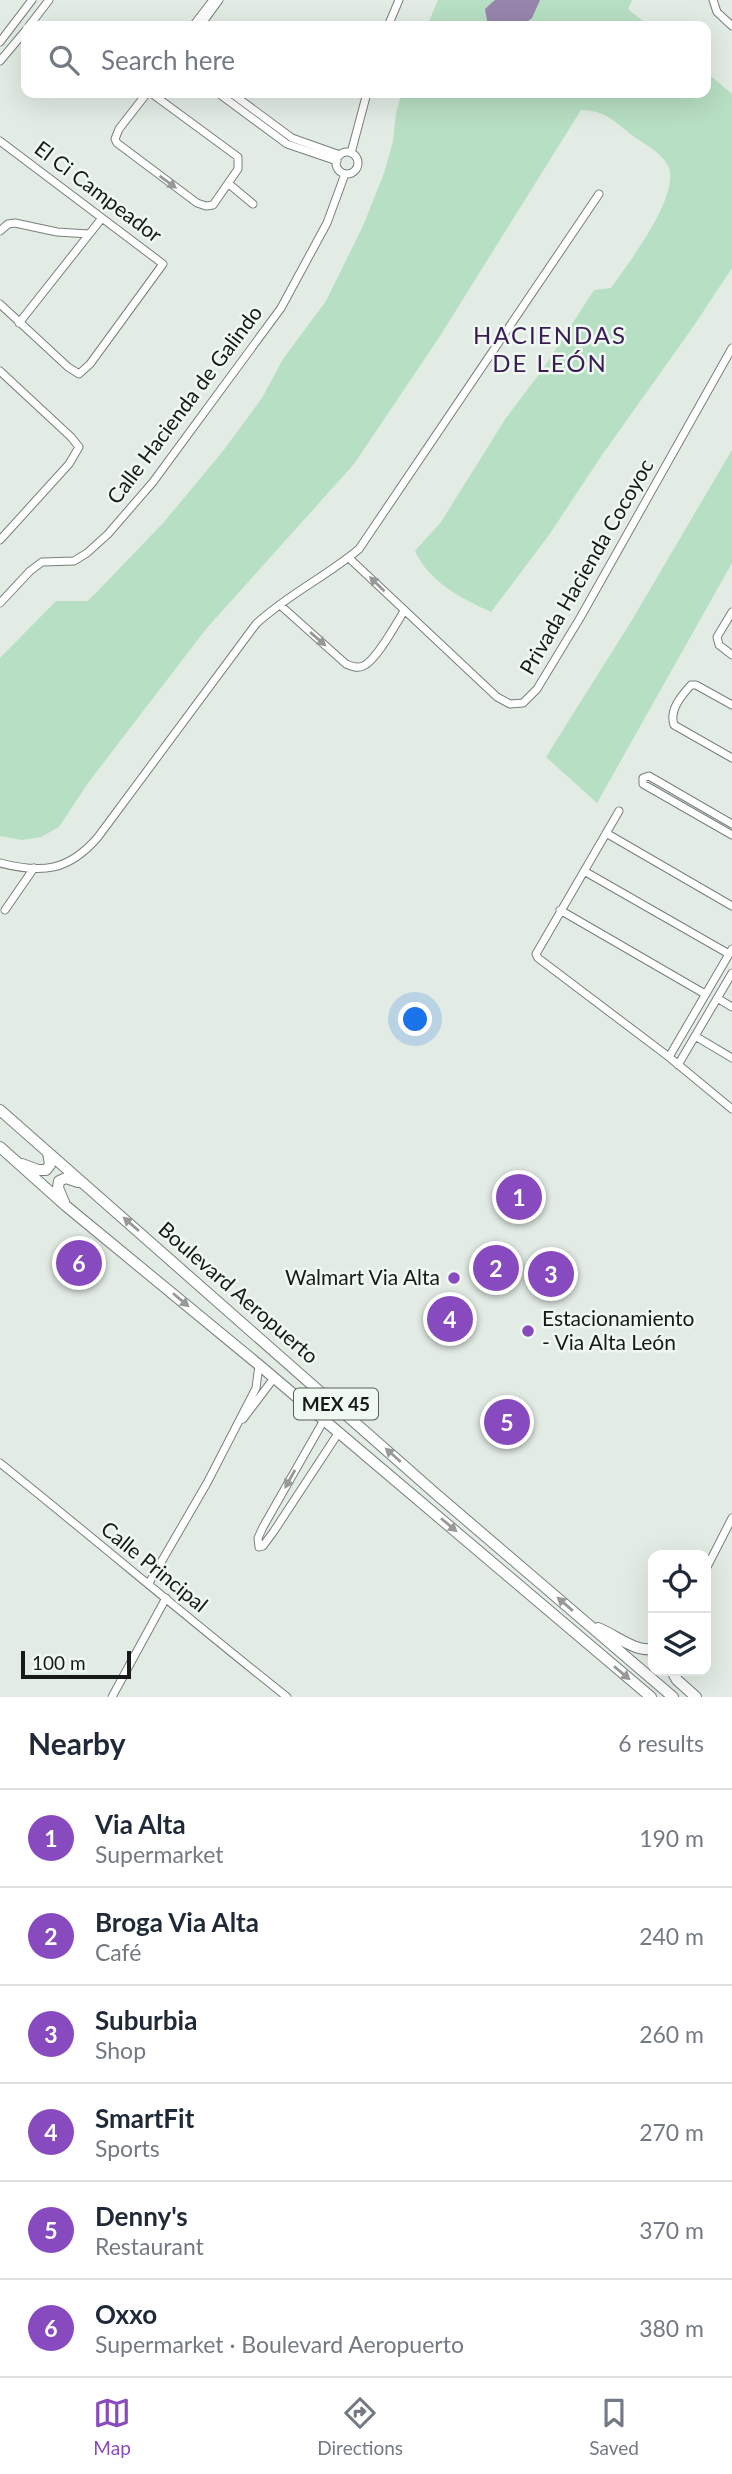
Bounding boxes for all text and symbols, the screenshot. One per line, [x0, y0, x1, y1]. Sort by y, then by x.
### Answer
search box [21, 21, 711, 98]
icon: search [45, 41, 83, 79]
text: Search here [101, 44, 235, 76]
street label: El Ci Campeador [30, 135, 168, 247]
one-way arrow [159, 175, 177, 189]
street label: Calle Hacienda de Galindo [101, 300, 267, 508]
district label: HACIENDAS DE LEÓN [473, 320, 627, 377]
street label: Privada Hacienda Cocoyoc [514, 454, 658, 679]
one-way arrow [368, 576, 385, 593]
one-way arrow [310, 630, 327, 646]
your location [398, 1002, 432, 1036]
pin: 1 [496, 1171, 542, 1223]
street label: Boulevard Aeropuerto [154, 1216, 324, 1368]
one-way arrow [122, 1217, 139, 1232]
pin: 6 [56, 1237, 102, 1289]
pin: 2 [473, 1242, 519, 1294]
pin: 3 [528, 1248, 574, 1300]
place label: Walmart Via Alta [285, 1264, 440, 1289]
marker: Walmart Via Alta [446, 1270, 462, 1286]
one-way arrow [172, 1292, 190, 1308]
pin: 4 [427, 1293, 473, 1345]
place label: Estacionamiento - Via Alta León [542, 1305, 695, 1354]
marker: Estacionamiento - Via Alta León [520, 1323, 536, 1339]
road number: MEX 45 [294, 1388, 378, 1420]
pin: 5 [484, 1396, 530, 1448]
one-way arrow [385, 1448, 402, 1464]
one-way arrow [284, 1470, 296, 1489]
street label: Calle Principal [97, 1515, 213, 1616]
one-way arrow [440, 1518, 458, 1533]
map controls [648, 1550, 711, 1676]
button: locate [648, 1550, 711, 1613]
one-way arrow [557, 1597, 574, 1612]
button: layers [648, 1613, 711, 1676]
scale bar [21, 1648, 131, 1680]
text: 100 m [32, 1651, 86, 1674]
one-way arrow [614, 1665, 631, 1680]
text: Nearby [28, 1725, 126, 1761]
text: 6 results [618, 1729, 704, 1757]
text: Via Alta [95, 1808, 186, 1840]
text: 1 [44, 1824, 58, 1852]
text: 190 m [639, 1824, 704, 1852]
text: Supermarket [95, 1840, 224, 1868]
text: Broga Via Alta [95, 1906, 259, 1938]
text: 2 [44, 1922, 58, 1950]
text: 240 m [639, 1922, 704, 1950]
text: Café [95, 1938, 141, 1966]
text: Suburbia [95, 2004, 197, 2036]
text: 3 [44, 2020, 58, 2048]
text: 260 m [639, 2020, 704, 2048]
text: Shop [95, 2036, 146, 2064]
text: SmartFit [95, 2102, 194, 2134]
text: 4 [44, 2118, 58, 2146]
text: 270 m [639, 2118, 704, 2146]
text: Sports [95, 2134, 160, 2162]
text: Denny's [95, 2200, 188, 2232]
text: 5 [44, 2216, 58, 2244]
text: 370 m [639, 2216, 704, 2244]
text: Restaurant [95, 2232, 204, 2260]
text: Oxxo [95, 2298, 157, 2330]
text: 6 [44, 2314, 58, 2342]
text: 380 m [639, 2314, 704, 2342]
text: Supermarket · Boulevard Aeropuerto [95, 2330, 464, 2358]
tab: Map [93, 2394, 131, 2459]
tab: Directions [317, 2394, 403, 2459]
tab: Saved [589, 2394, 639, 2459]

